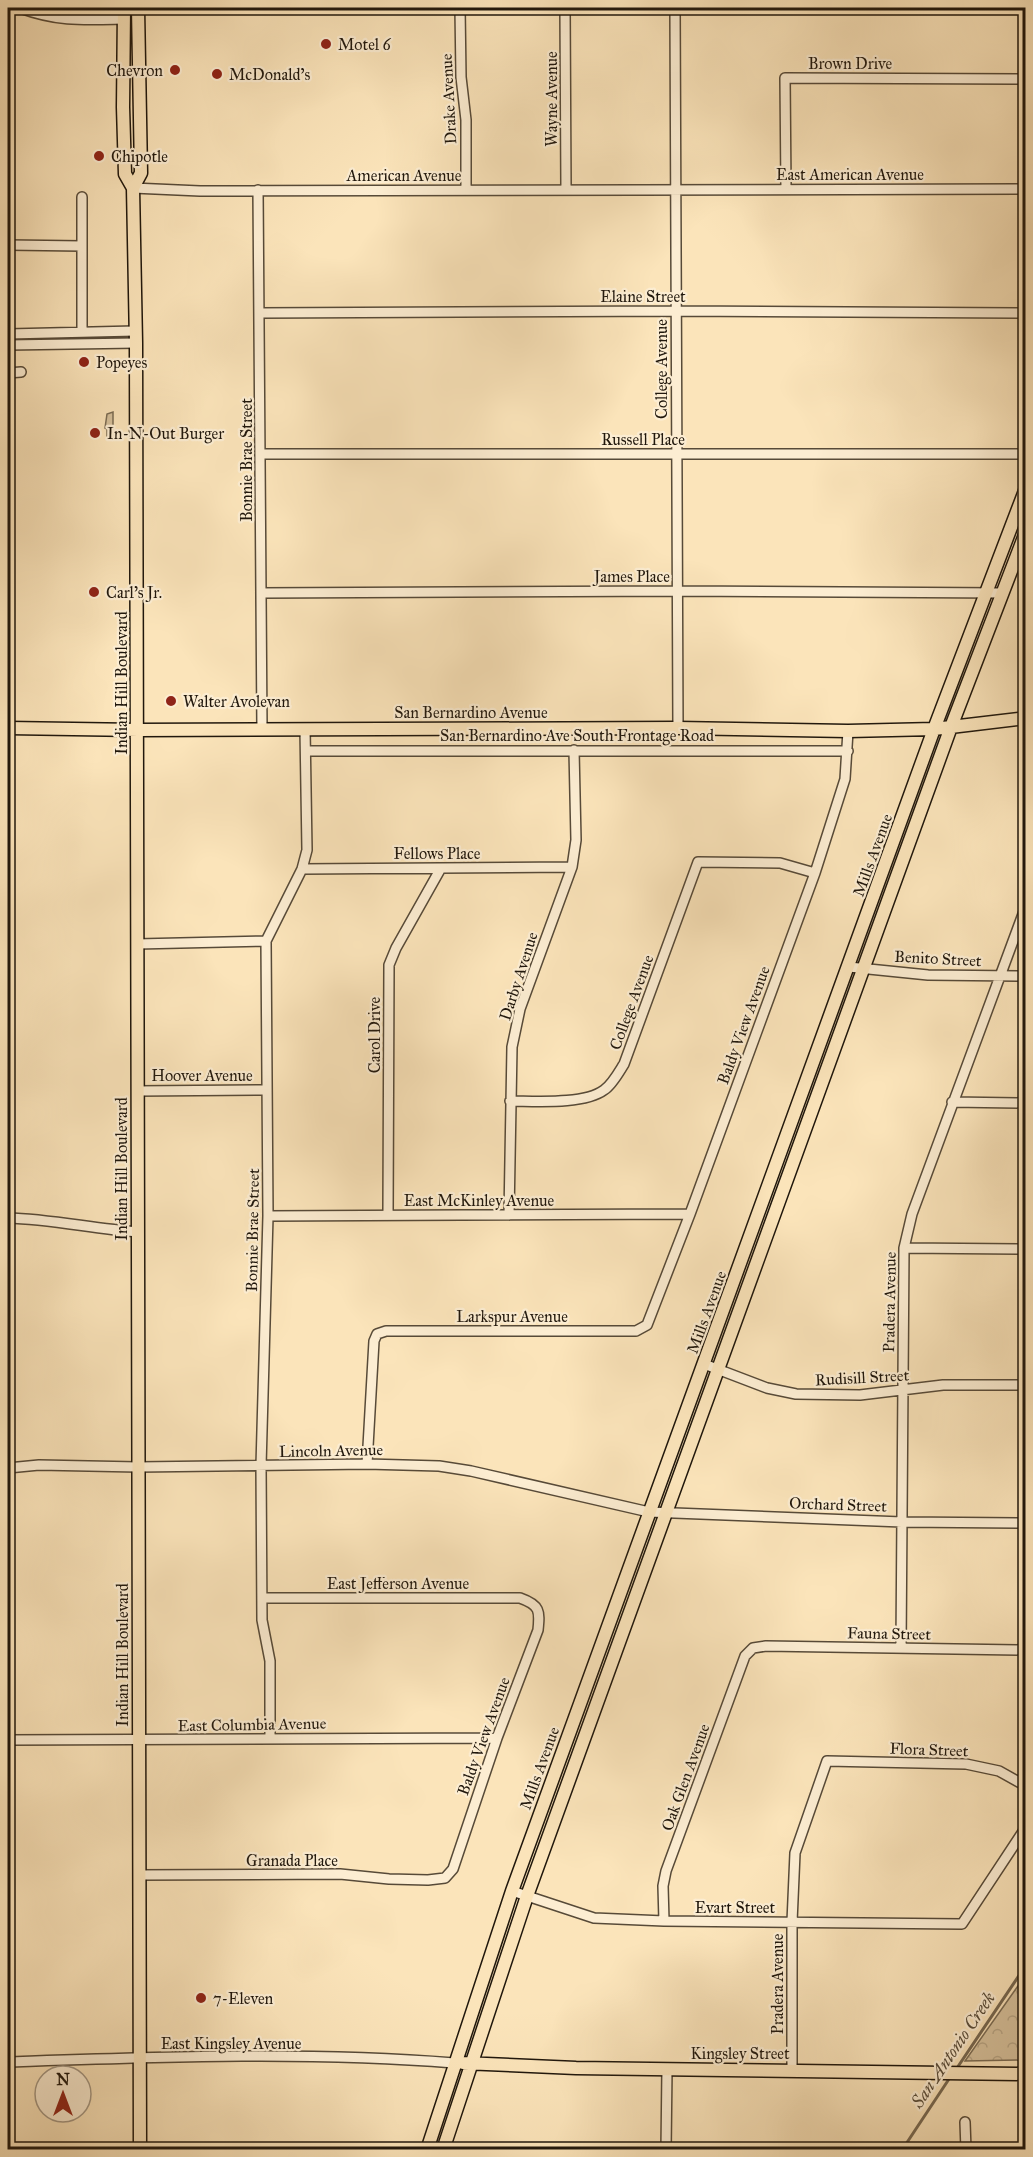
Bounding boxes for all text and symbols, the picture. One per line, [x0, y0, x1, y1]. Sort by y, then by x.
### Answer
place label: Motel 6 [338, 35, 392, 54]
marker: Motel 6 [319, 37, 333, 51]
street label: Wayne Avenue [542, 51, 561, 147]
street label: Drake Avenue [437, 53, 460, 145]
street label: Brown Drive [808, 54, 892, 73]
place label: Chevron [106, 61, 163, 80]
marker: Chevron [168, 63, 182, 77]
place label: McDonald's [229, 65, 310, 84]
marker: McDonald's [210, 67, 224, 81]
place label: Chipotle [111, 147, 168, 166]
marker: Chipotle [92, 149, 106, 163]
street label: East American Avenue [776, 165, 924, 184]
street label: American Avenue [346, 166, 462, 185]
street label: Elaine Street [600, 287, 686, 306]
street label: College Avenue [652, 319, 672, 419]
place label: Popeyes [96, 353, 148, 372]
marker: Popeyes [77, 355, 91, 369]
street label: Bonnie Brae Street [237, 398, 256, 522]
place label: In-N-Out Burger [107, 424, 224, 444]
marker: In-N-Out Burger [88, 426, 102, 440]
street label: Russell Place [601, 430, 685, 449]
street label: James Place [592, 567, 670, 587]
place label: Carl's Jr. [106, 583, 162, 603]
marker: Carl's Jr. [87, 585, 101, 599]
street label: Indian Hill Boulevard [112, 611, 131, 755]
place label: Walter Avolevan [183, 692, 290, 711]
marker: Walter Avolevan [164, 694, 178, 708]
street label: San Bernardino Avenue [394, 703, 548, 722]
street label: San Bernardino Ave South Frontage Road [440, 726, 714, 746]
street label: Mills Avenue [849, 811, 896, 899]
street label: Fellows Place [394, 844, 481, 863]
street label: Darby Avenue [495, 929, 542, 1023]
street label: Benito Street [894, 947, 982, 970]
street label: College Avenue [605, 952, 659, 1053]
street label: Baldy View Avenue [713, 963, 774, 1087]
street label: Carol Drive [365, 996, 384, 1073]
street label: Hoover Avenue [151, 1066, 253, 1085]
street label: Indian Hill Boulevard [112, 1097, 131, 1241]
street label: Bonnie Brae Street [242, 1168, 263, 1292]
street label: East McKinley Avenue [404, 1191, 555, 1210]
street label: Pradera Avenue [879, 1251, 900, 1353]
street label: Mills Avenue [683, 1268, 730, 1356]
street label: Larkspur Avenue [456, 1307, 568, 1326]
street label: Rudisill Street [815, 1366, 910, 1389]
street label: Lincoln Avenue [279, 1440, 384, 1461]
street label: Orchard Street [789, 1493, 887, 1516]
street label: East Jefferson Avenue [327, 1574, 470, 1594]
street label: Indian Hill Boulevard [113, 1583, 132, 1727]
street label: Fauna Street [847, 1623, 931, 1644]
street label: Baldy View Avenue [453, 1674, 514, 1798]
street label: East Columbia Avenue [178, 1714, 327, 1735]
street label: Oak Glen Avenue [657, 1721, 714, 1833]
street label: Mills Avenue [516, 1724, 563, 1812]
street label: Flora Street [889, 1739, 969, 1760]
street label: Granada Place [246, 1851, 338, 1870]
street label: Evart Street [695, 1898, 776, 1917]
street label: Pradera Avenue [768, 1933, 787, 2034]
water label: San Antonio Creek [906, 1988, 1000, 2113]
place label: 7-Eleven [213, 1989, 274, 2008]
marker: 7-Eleven [194, 1991, 208, 2005]
street label: East Kingsley Avenue [161, 2034, 302, 2054]
street label: Kingsley Street [690, 2044, 790, 2064]
north arrow [33, 2064, 93, 2124]
text: N [56, 2070, 70, 2089]

